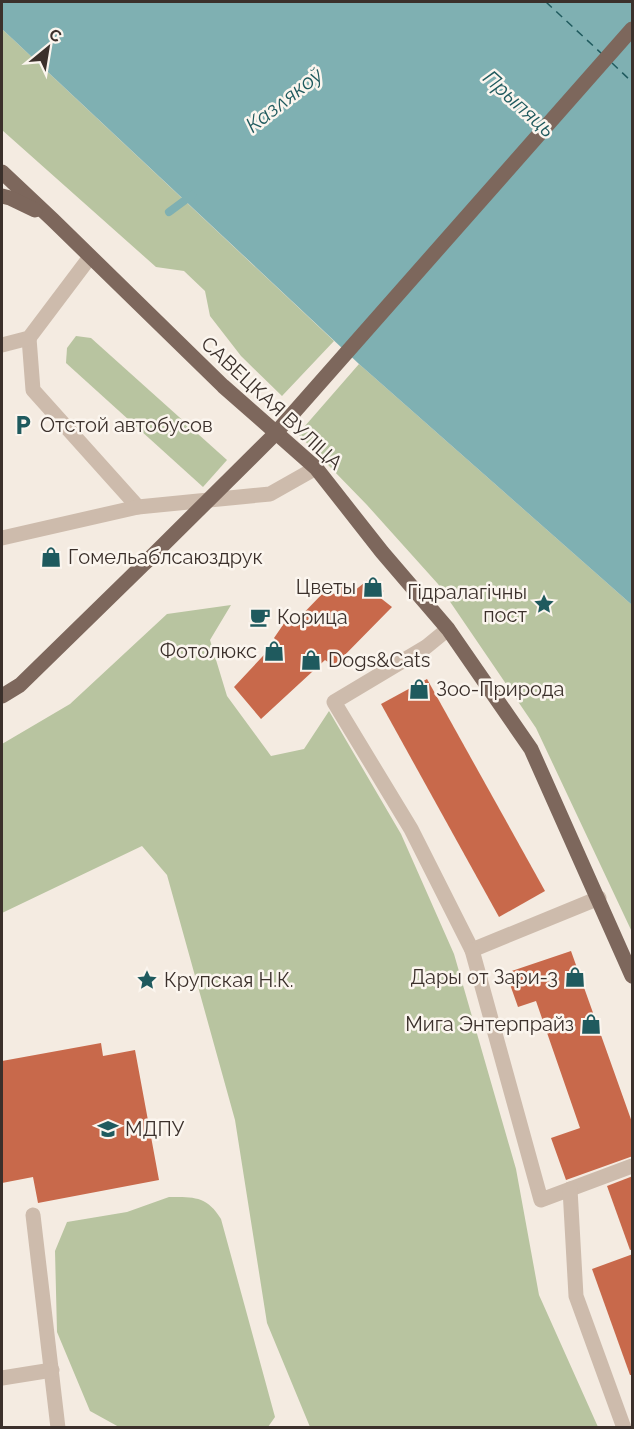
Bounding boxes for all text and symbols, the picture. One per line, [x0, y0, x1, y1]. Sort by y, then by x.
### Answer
north arrow [18, 18, 78, 78]
text: С [46, 24, 65, 46]
water label: Казлякоў [240, 61, 328, 137]
water label: Прыпяць [478, 65, 560, 142]
street label: САВЕЦКАЯ ВУЛІЦА [196, 331, 348, 475]
parking icon: Отстой автобусов [11, 413, 35, 437]
place label: Отстой автобусов [40, 413, 213, 437]
shop icon: Гомельаблсаюздрук [39, 545, 63, 569]
place label: Гомельаблсаюздрук [68, 545, 263, 569]
place label: Цветы [296, 575, 356, 599]
shop icon: Цветы [361, 575, 385, 599]
place label: Гідралагічны пост [407, 580, 527, 627]
place icon: Гідралагічны пост [532, 592, 556, 616]
cafe icon: Корица [248, 605, 272, 629]
place label: Корица [277, 605, 348, 629]
place label: Фотолюкс [160, 639, 257, 663]
shop icon: Фотолюкс [262, 639, 286, 663]
shop icon: Dogs&Cats [299, 648, 323, 672]
place label: Dogs&Cats [328, 648, 430, 672]
shop icon: Зоо-Природа [407, 677, 431, 701]
place label: Зоо-Природа [436, 677, 564, 701]
place label: Дары от Зари-3 [410, 965, 558, 989]
shop icon: Дары от Зари-3 [563, 965, 587, 989]
place icon: Крупская Н.К. [135, 968, 159, 992]
place label: Крупская Н.К. [164, 968, 294, 992]
place label: Мига Энтерпрайз [405, 1012, 574, 1036]
shop icon: Мига Энтерпрайз [579, 1012, 603, 1036]
school or university icon: МДПУ [96, 1117, 120, 1141]
place label: МДПУ [125, 1117, 185, 1141]

